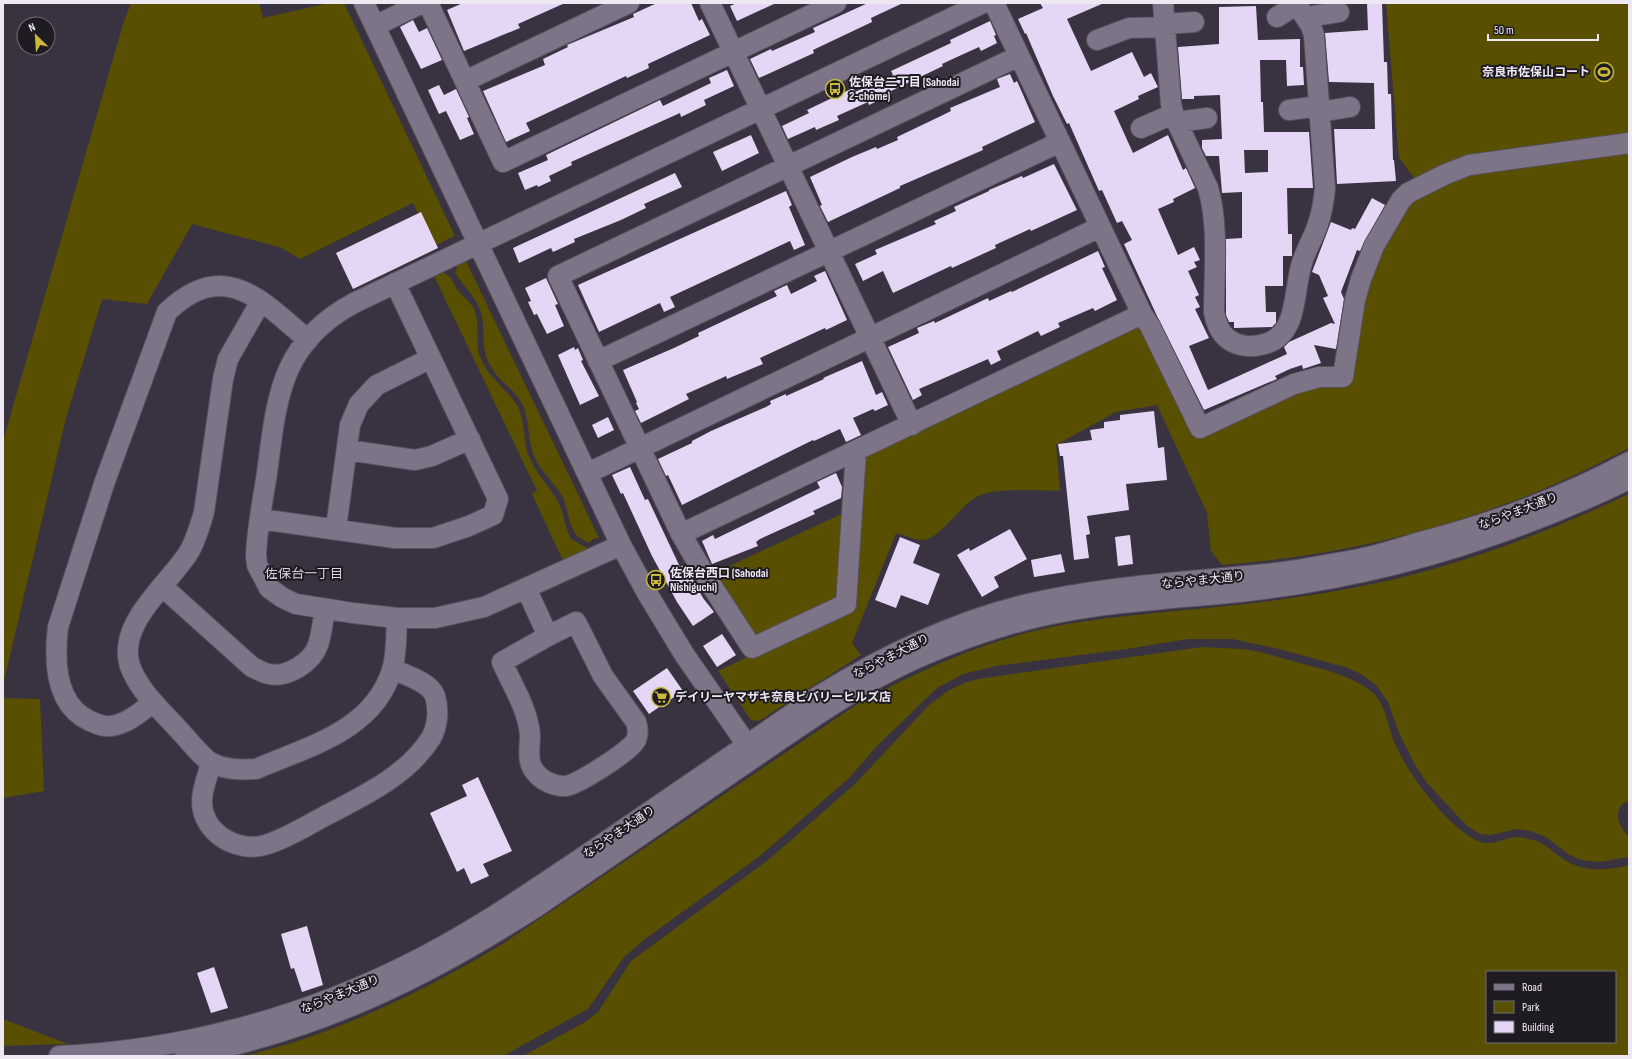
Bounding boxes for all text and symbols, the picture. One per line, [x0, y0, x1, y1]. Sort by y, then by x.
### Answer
north arrow [16, 16, 56, 56]
scale bar [1488, 16, 1598, 42]
text: N [27, 20, 38, 35]
text: 50 m [1494, 23, 1514, 38]
sports icon: 奈良市佐保山コート [1593, 61, 1615, 83]
place label: 奈良市佐保山コート [1482, 65, 1590, 80]
place label: 佐保台二丁目 (Sahodai 2-chōme) [849, 75, 959, 104]
bus stop icon: 佐保台二丁目 (Sahodai 2-chōme) [824, 78, 846, 100]
street label: ならやま大通り [1476, 489, 1560, 534]
district label: 佐保台一丁目 [265, 566, 343, 582]
place label: 佐保台西口 (Sahodai Nishiguchi) [670, 566, 768, 595]
bus stop icon: 佐保台西口 (Sahodai Nishiguchi) [645, 569, 667, 591]
street label: ならやま大通り [1160, 569, 1246, 592]
street label: ならやま大通り [850, 631, 932, 682]
supermarket icon: デイリーヤマザキ奈良ビバリーヒルズ店 [650, 686, 672, 708]
place label: デイリーヤマザキ奈良ビバリーヒルズ店 [675, 690, 891, 705]
street label: ならやま大通り [580, 803, 658, 862]
legend [1486, 971, 1616, 1043]
street label: ならやま大通り [298, 972, 382, 1017]
text: Road [1522, 980, 1542, 995]
text: Park [1522, 1000, 1540, 1015]
text: Building [1522, 1020, 1554, 1035]

